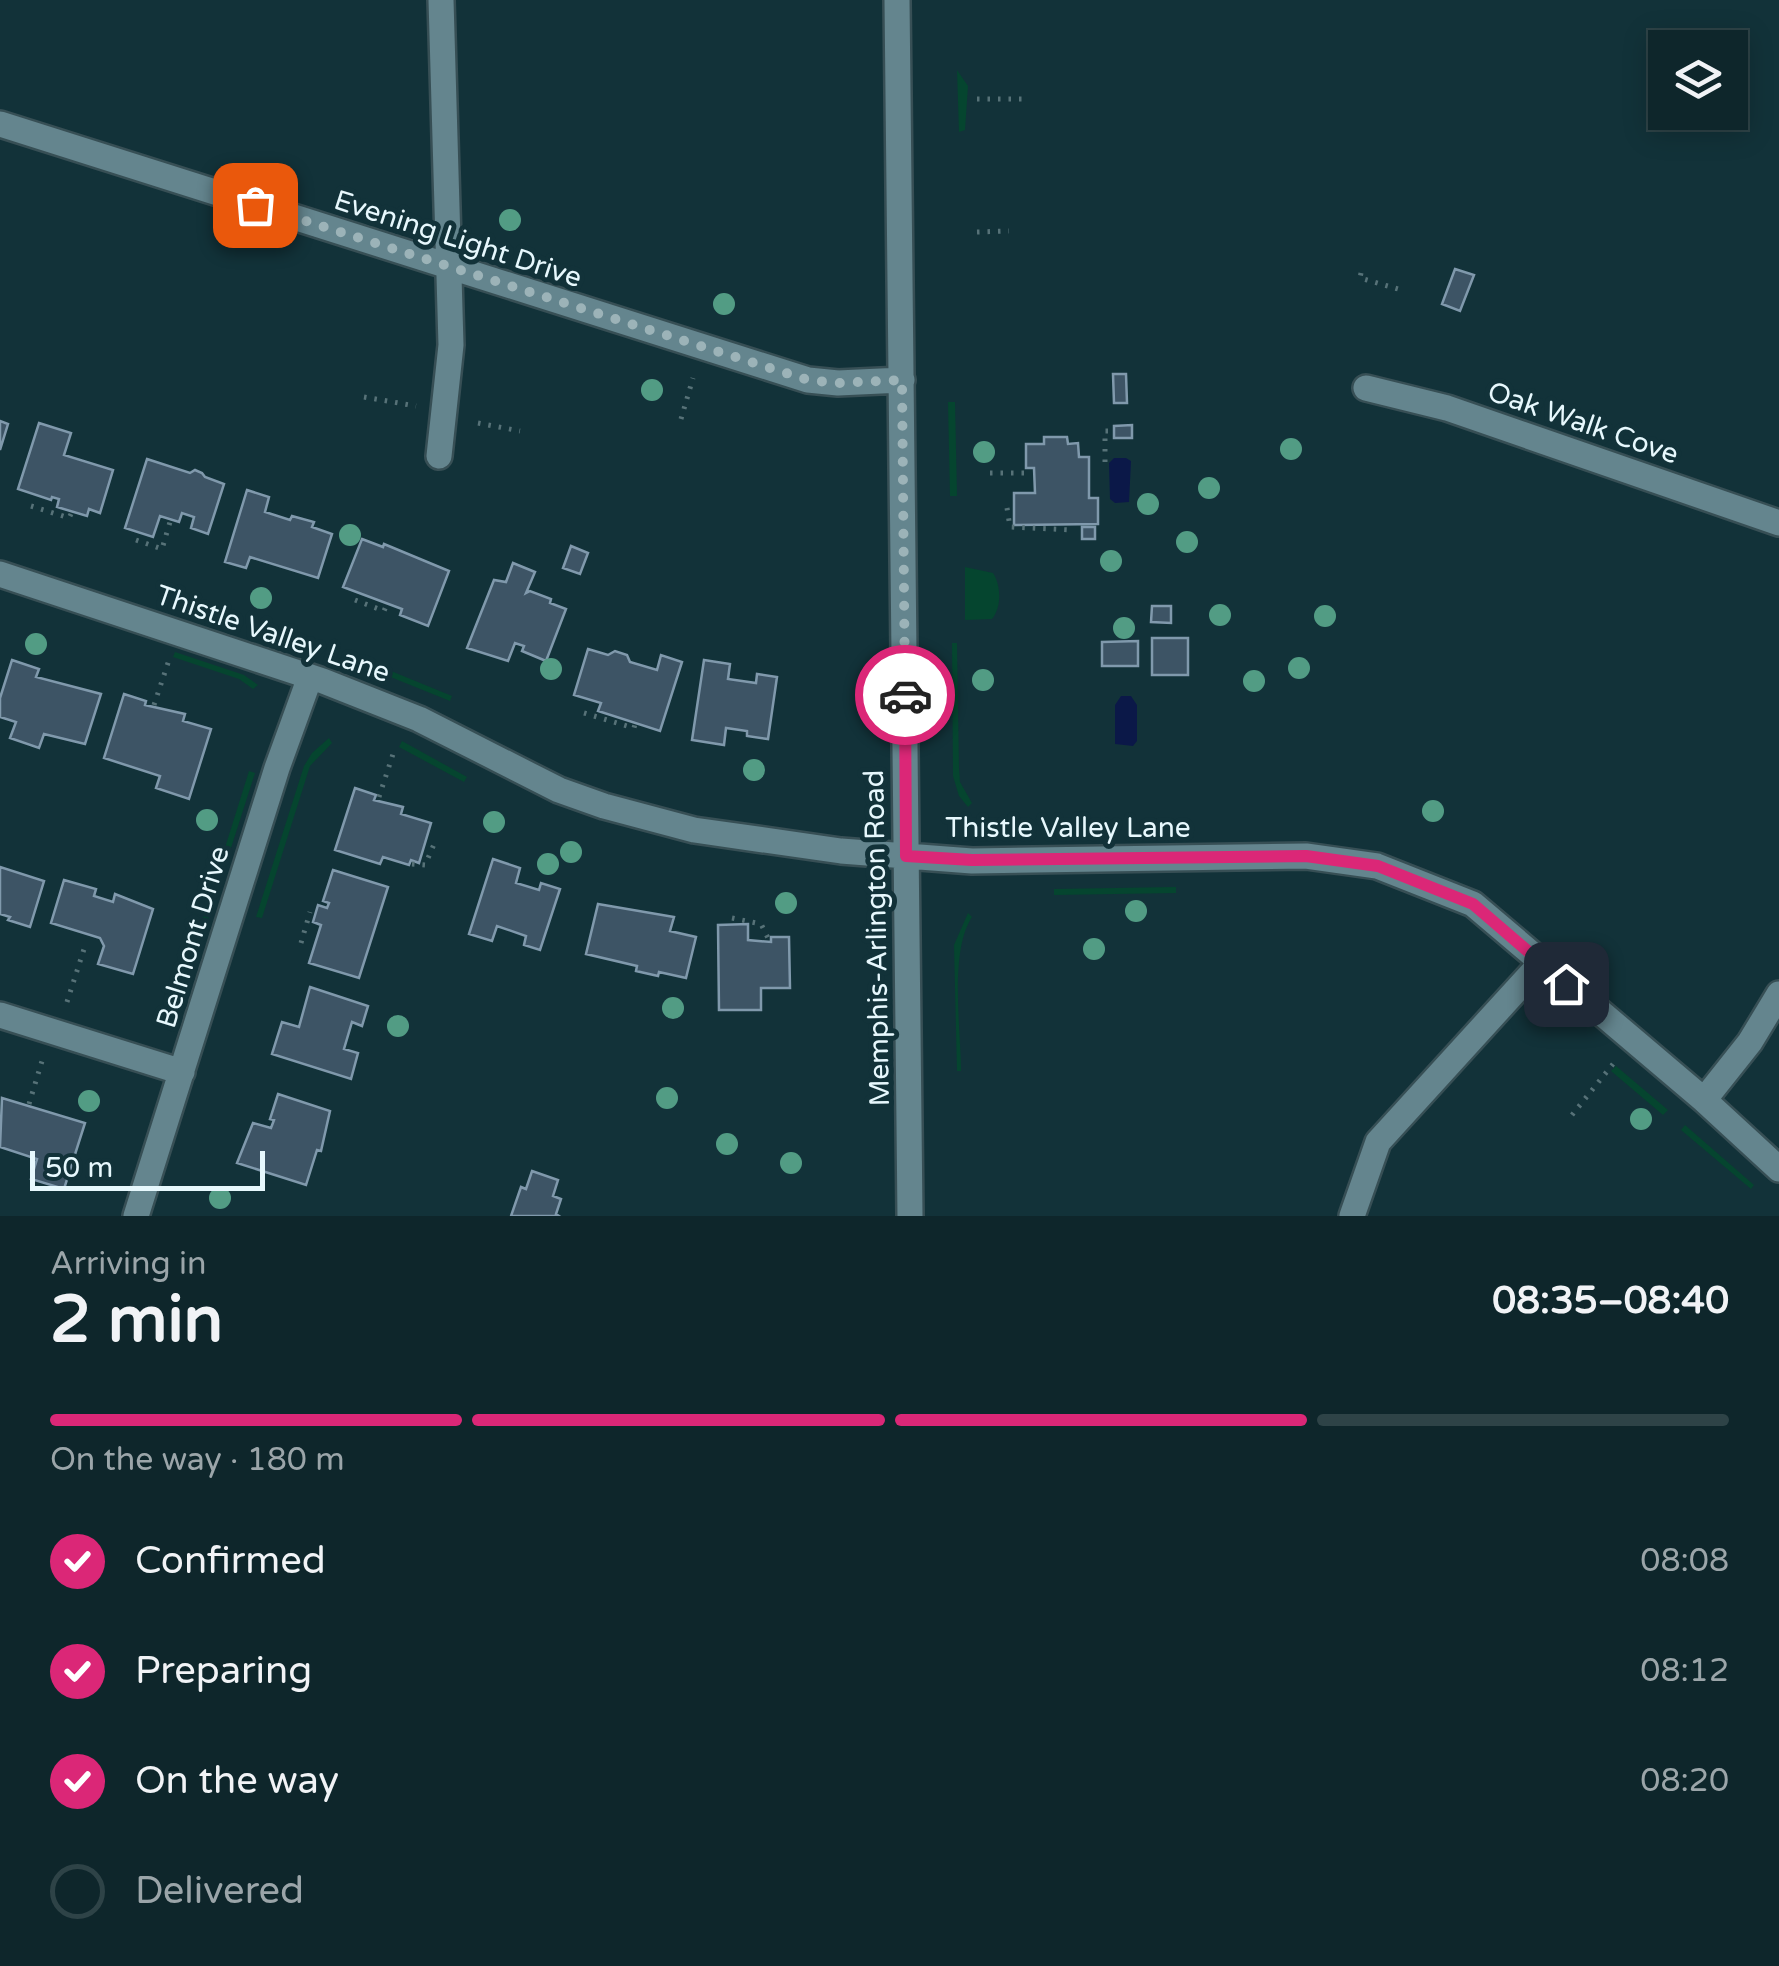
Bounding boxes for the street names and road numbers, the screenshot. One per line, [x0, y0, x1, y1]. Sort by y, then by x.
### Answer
street label: Evening Light Drive [330, 183, 586, 295]
street label: Oak Walk Cove [1483, 374, 1683, 472]
street label: Thistle Valley Lane [151, 578, 395, 690]
street label: Memphis-Arlington Road [857, 769, 897, 1107]
street label: Thistle Valley Lane [945, 811, 1191, 845]
street label: Belmont Drive [149, 842, 237, 1032]

